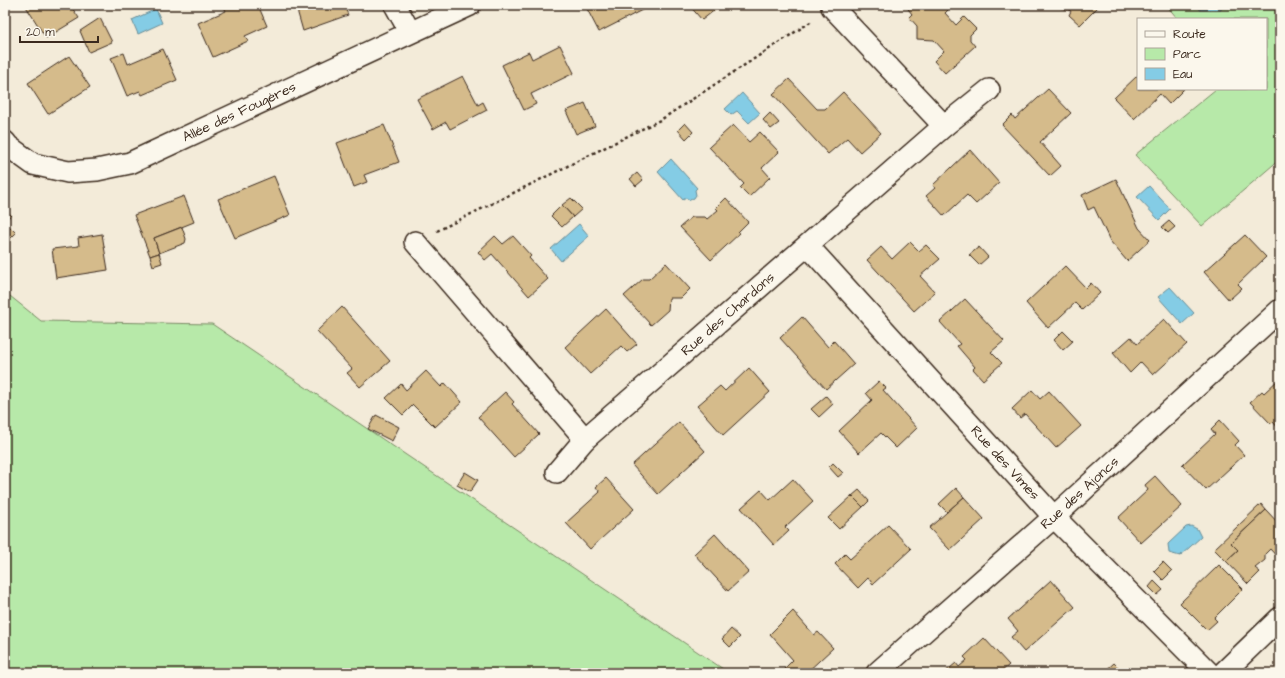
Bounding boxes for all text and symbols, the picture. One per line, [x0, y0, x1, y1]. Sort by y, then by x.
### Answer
scale bar [20, 18, 98, 44]
legend [1137, 18, 1267, 90]
text: 20 m [26, 24, 55, 41]
text: Route [1173, 26, 1206, 43]
text: Parc [1173, 46, 1201, 63]
text: Eau [1173, 66, 1192, 83]
street label: Allée des Fougères [179, 77, 299, 147]
street label: Rue des Chardons [677, 268, 779, 361]
street label: Rue des Vimes [966, 421, 1044, 505]
street label: Rue des Ajoncs [1036, 452, 1123, 534]

